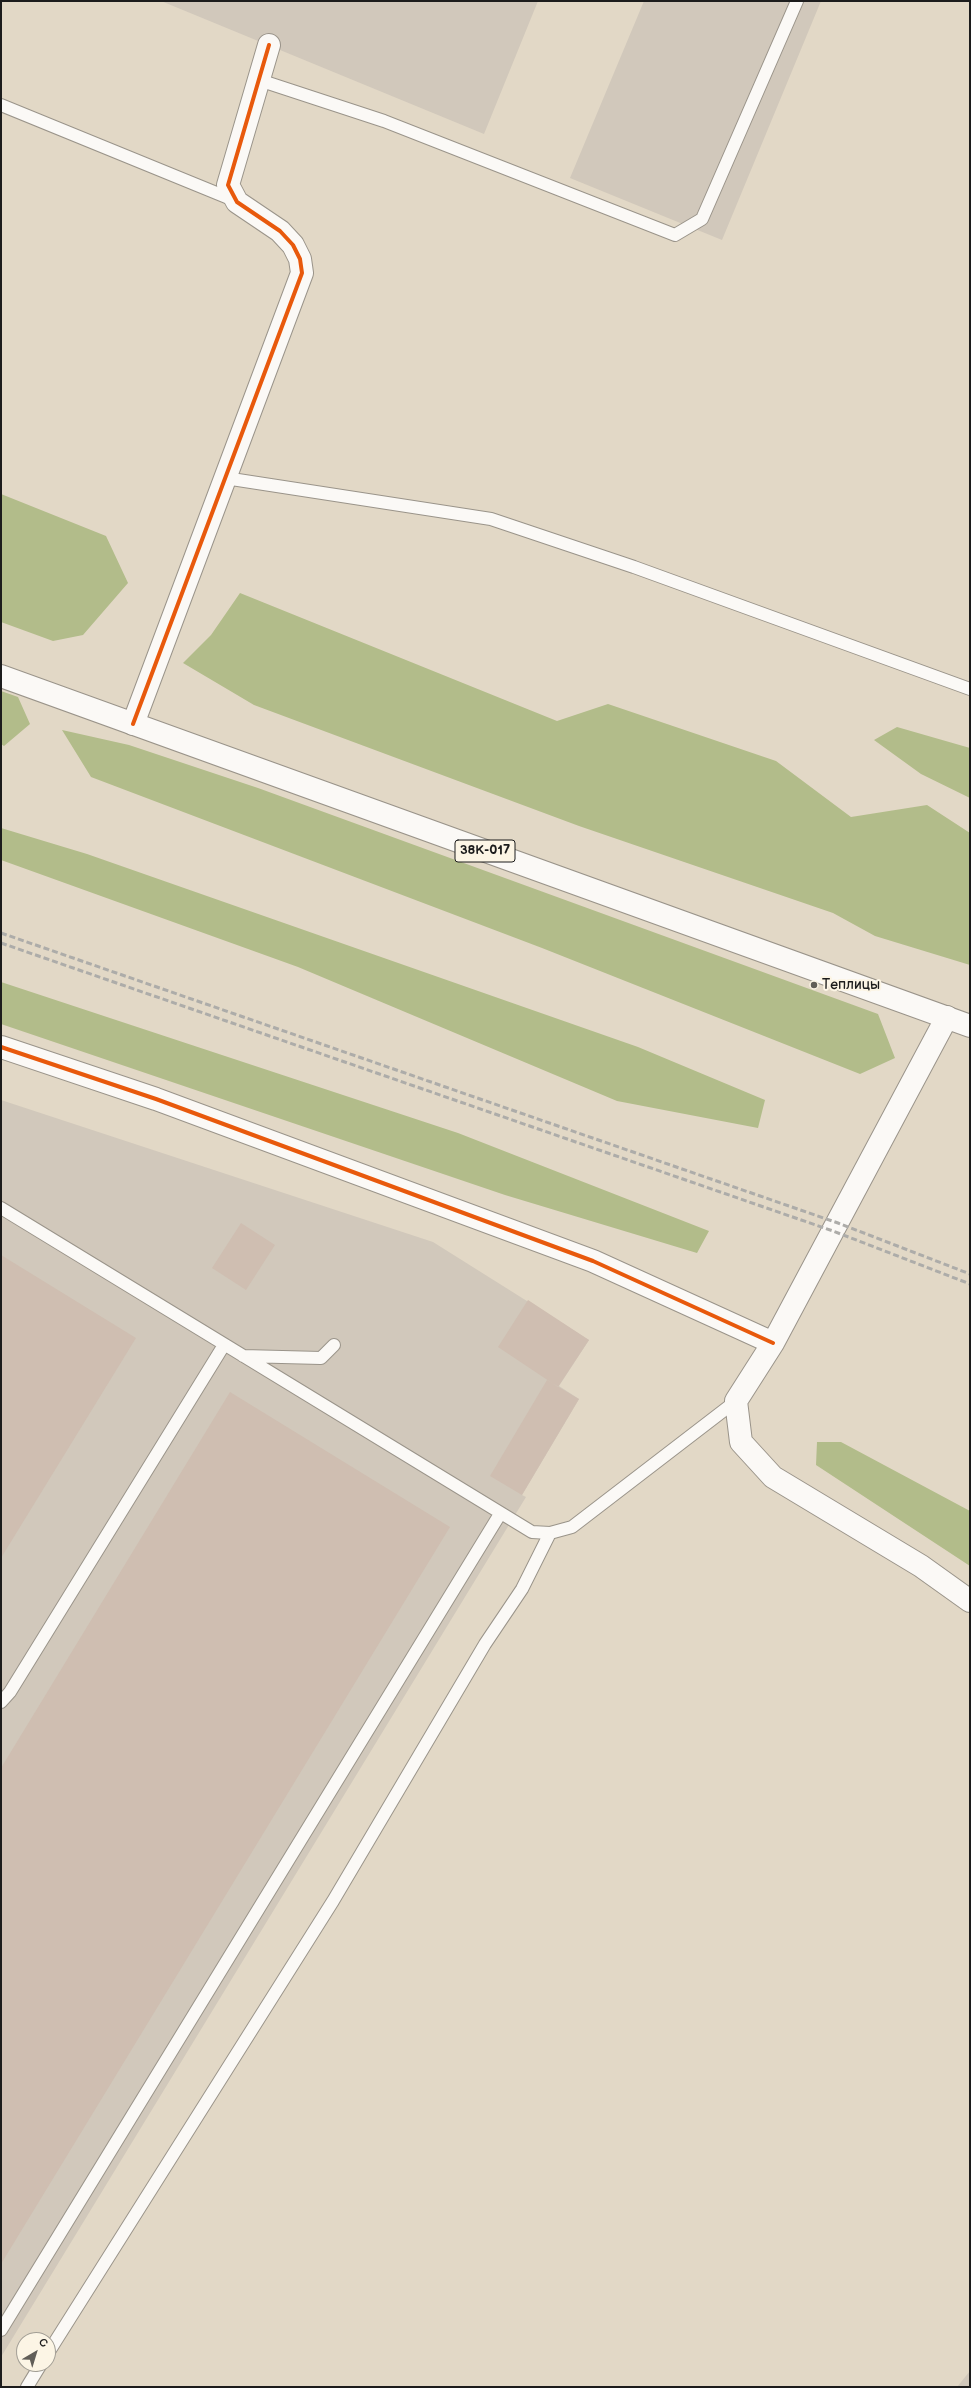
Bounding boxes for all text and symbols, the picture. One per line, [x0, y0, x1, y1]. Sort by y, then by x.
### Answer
road number: 38К-017 [455, 840, 515, 862]
place label: Теплицы [822, 977, 880, 993]
marker: Теплицы [809, 980, 819, 990]
north arrow [16, 2332, 56, 2372]
text: С [36, 2335, 50, 2350]

